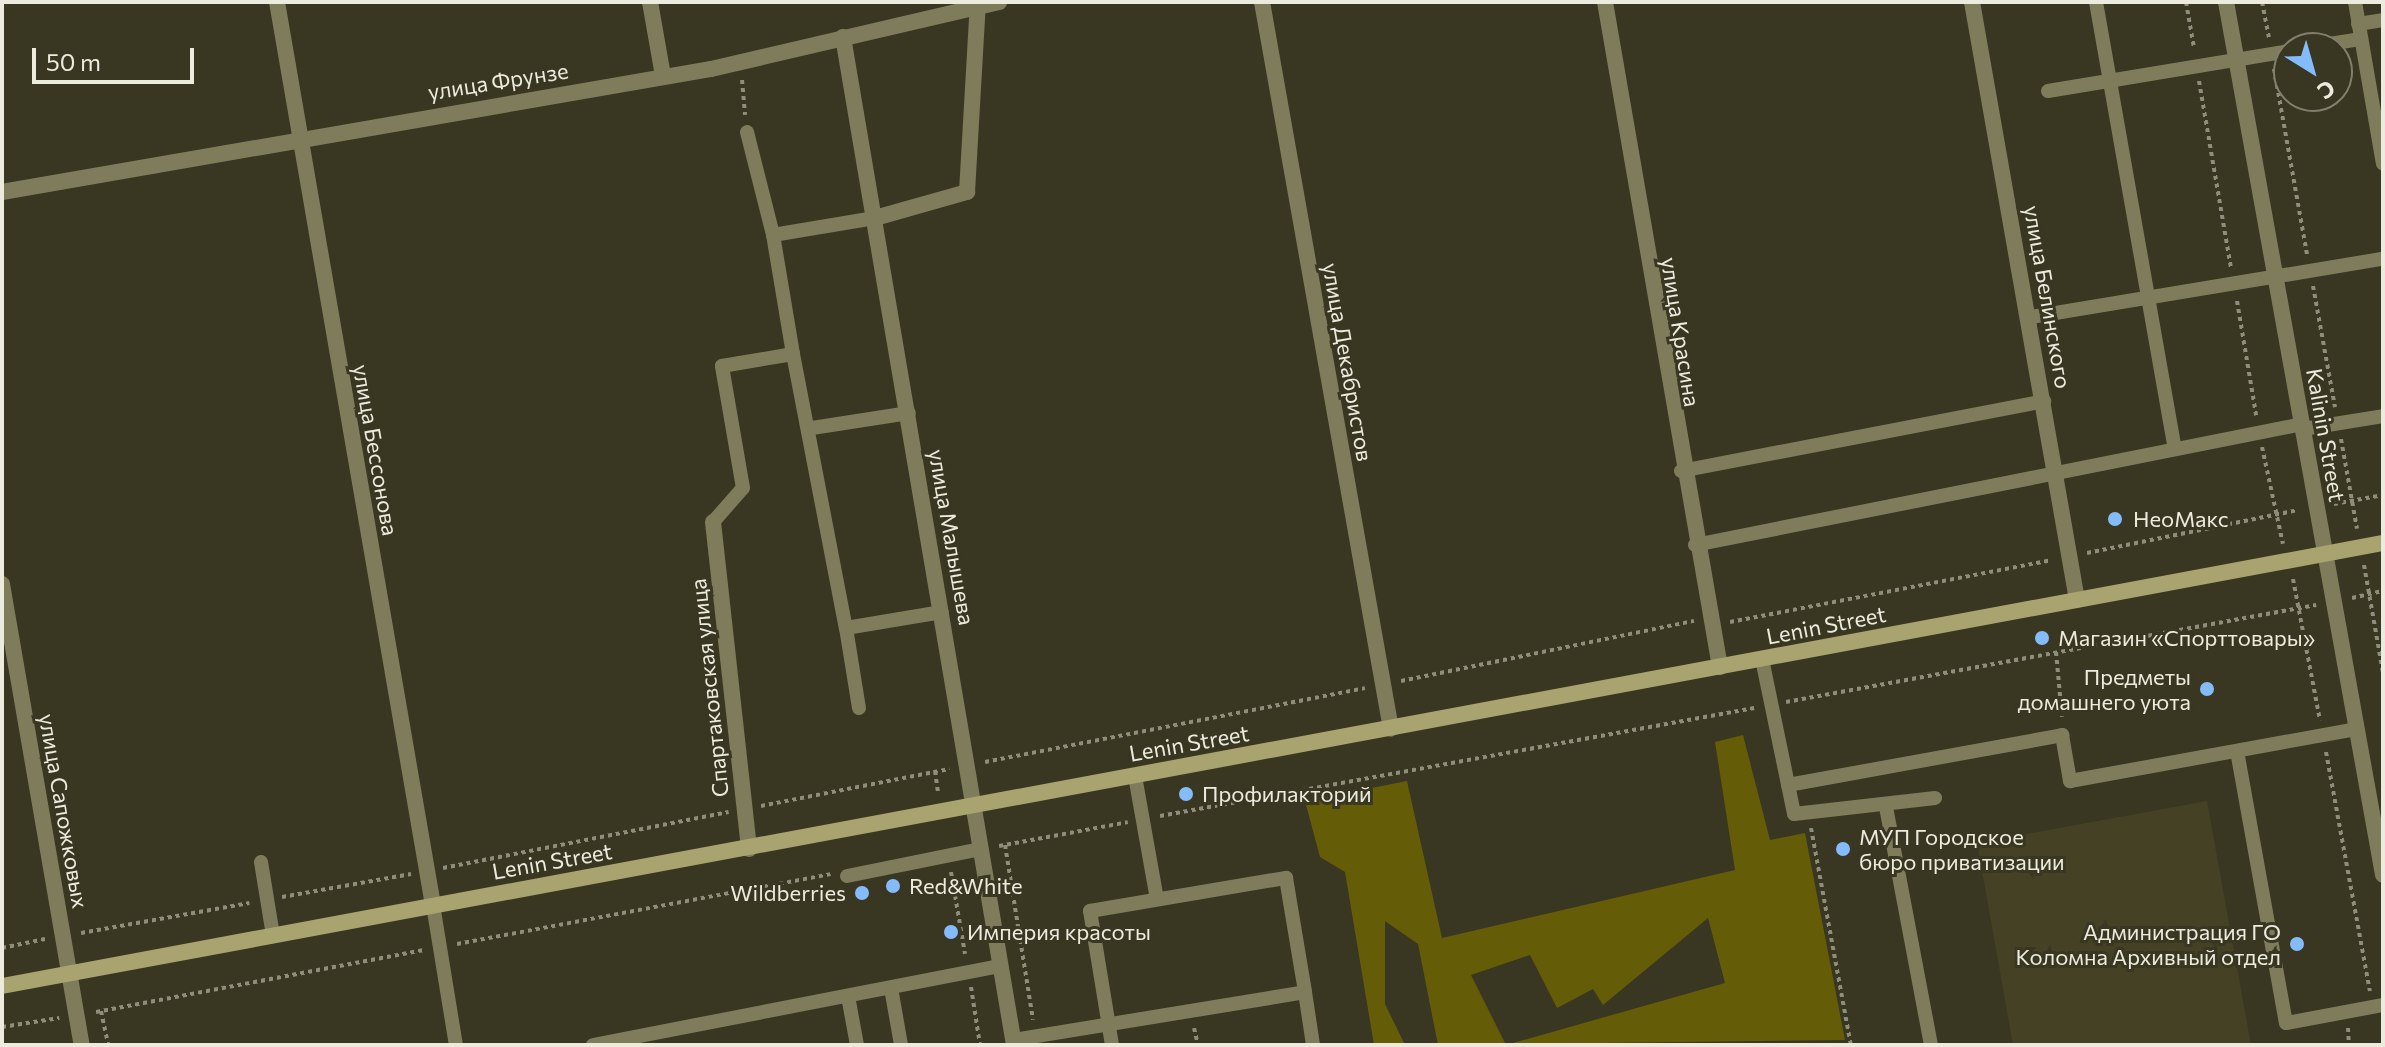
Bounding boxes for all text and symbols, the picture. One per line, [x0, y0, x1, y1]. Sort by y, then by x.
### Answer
scale bar [36, 32, 198, 82]
north arrow [2273, 32, 2353, 112]
text: 50 m [46, 47, 101, 76]
street label: улица Фрунзе [426, 57, 570, 105]
text: С [2312, 75, 2341, 105]
street label: улица Белинского [2019, 203, 2077, 391]
street label: улица Красина [1656, 255, 1706, 409]
street label: улица Декабристов [1318, 261, 1378, 463]
street label: улица Бессонова [348, 362, 404, 538]
street label: Kalinin Street [2301, 366, 2351, 504]
street label: улица Малышева [924, 447, 980, 627]
place label: НеоМакс [2133, 506, 2229, 532]
marker: НеоМакс [2104, 508, 2126, 530]
street label: Спартаковская улица [684, 577, 734, 799]
street label: Lenin Street [1764, 600, 1888, 650]
place label: Магазин «Спорттовары» [2058, 625, 2315, 651]
marker: Магазин «Спорттовары» [2033, 629, 2051, 647]
place label: Предметы домашнего уюта [2018, 663, 2191, 714]
marker: Предметы домашнего уюта [2198, 680, 2216, 698]
street label: улица Сапожковых [34, 712, 94, 910]
street label: Lenin Street [1127, 719, 1251, 767]
place label: Профилакторий [1202, 781, 1372, 807]
marker: Профилакторий [1177, 785, 1195, 803]
place label: МУП Городское бюро приватизации [1859, 823, 2065, 874]
street label: Lenin Street [490, 837, 614, 885]
marker: МУП Городское бюро приватизации [1834, 840, 1852, 858]
place label: Red&White [909, 873, 1023, 899]
marker: Red&White [884, 877, 902, 895]
place label: Wildberries [730, 880, 846, 906]
marker: Wildberries [853, 884, 871, 902]
place label: Администрация ГО Коломна Архивный отдел [2015, 918, 2281, 970]
place label: Империя красоты [967, 919, 1151, 945]
marker: Империя красоты [942, 923, 960, 941]
marker: Администрация ГО Коломна Архивный отдел [2288, 935, 2306, 953]

